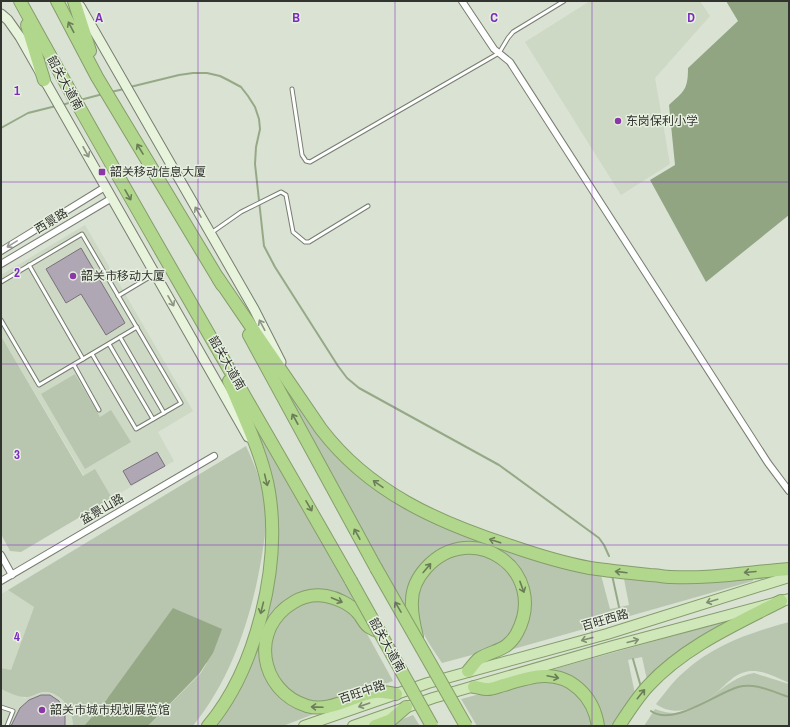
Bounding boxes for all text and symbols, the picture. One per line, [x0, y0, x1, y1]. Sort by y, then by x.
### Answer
text: A [95, 9, 103, 26]
text: B [292, 9, 300, 26]
text: C [490, 9, 498, 26]
text: D [687, 9, 695, 26]
one-way arrow [66, 21, 74, 33]
street label: 韶关大道南 [43, 53, 87, 113]
text: 1 [14, 82, 20, 99]
place label: 东岗保利小学 [626, 113, 698, 129]
marker: 东岗保利小学 [613, 116, 623, 126]
one-way arrow [136, 143, 144, 155]
one-way arrow [82, 146, 90, 158]
place label: 韶关移动信息大厦 [110, 164, 206, 180]
marker: 韶关移动信息大厦 [97, 167, 107, 177]
one-way arrow [125, 189, 133, 201]
street label: 西景路 [31, 205, 71, 237]
one-way arrow [193, 206, 201, 218]
one-way arrow [7, 240, 18, 248]
text: 2 [14, 264, 20, 281]
place label: 韶关市移动大厦 [81, 268, 165, 284]
marker: 韶关市移动大厦 [68, 271, 78, 281]
one-way arrow [167, 295, 175, 307]
one-way arrow [258, 319, 266, 331]
street label: 韶关大道南 [205, 333, 249, 393]
one-way arrow [290, 413, 298, 425]
text: 3 [14, 446, 20, 463]
one-way arrow [263, 473, 271, 486]
one-way arrow [373, 480, 384, 488]
street label: 盆景山路 [77, 490, 127, 528]
one-way arrow [305, 500, 313, 512]
one-way arrow [353, 528, 360, 540]
one-way arrow [488, 537, 501, 544]
one-way arrow [422, 563, 431, 573]
one-way arrow [615, 568, 628, 576]
one-way arrow [744, 569, 757, 576]
one-way arrow [519, 581, 527, 593]
one-way arrow [331, 597, 343, 604]
one-way arrow [705, 598, 718, 605]
one-way arrow [393, 601, 401, 613]
one-way arrow [258, 602, 265, 615]
street label: 百旺西路 [580, 606, 630, 634]
street label: 韶关大道南 [365, 615, 409, 675]
text: 4 [14, 628, 20, 645]
one-way arrow [581, 636, 594, 643]
one-way arrow [626, 637, 639, 644]
one-way arrow [546, 673, 559, 681]
street label: 百旺中路 [337, 677, 387, 707]
one-way arrow [637, 689, 646, 699]
place label: 韶关市城市规划展览馆 [50, 702, 170, 718]
one-way arrow [358, 702, 371, 709]
one-way arrow [311, 703, 324, 710]
marker: 韶关市城市规划展览馆 [37, 705, 47, 715]

